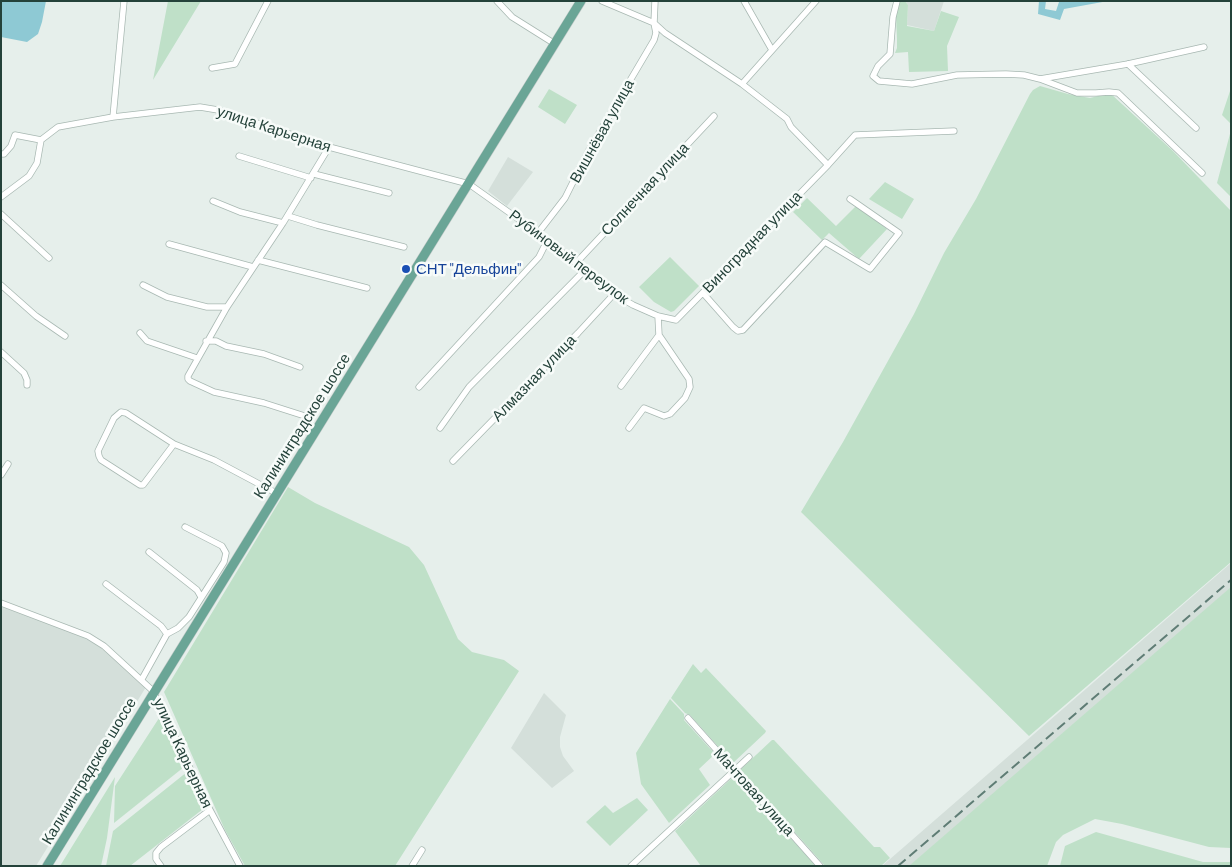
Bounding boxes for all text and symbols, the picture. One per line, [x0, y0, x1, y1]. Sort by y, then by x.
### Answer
street label: Вишнёвая улица [566, 76, 638, 186]
street label: улица Карьерная [215, 102, 333, 156]
street label: Солнечная улица [597, 139, 693, 239]
street label: Виноградная улица [699, 187, 805, 297]
street label: Рубиновый переулок [506, 206, 632, 308]
place label: СНТ "Дельфин" [416, 260, 521, 278]
marker: СНТ "Дельфин" [400, 263, 412, 275]
street label: Алмазная улица [488, 331, 580, 425]
street label: Калининградское шоссе [250, 350, 354, 502]
street label: Калининградское шоссе [38, 694, 140, 848]
street label: улица Карьерная [150, 695, 216, 811]
street label: Мачтовая улица [710, 744, 798, 840]

